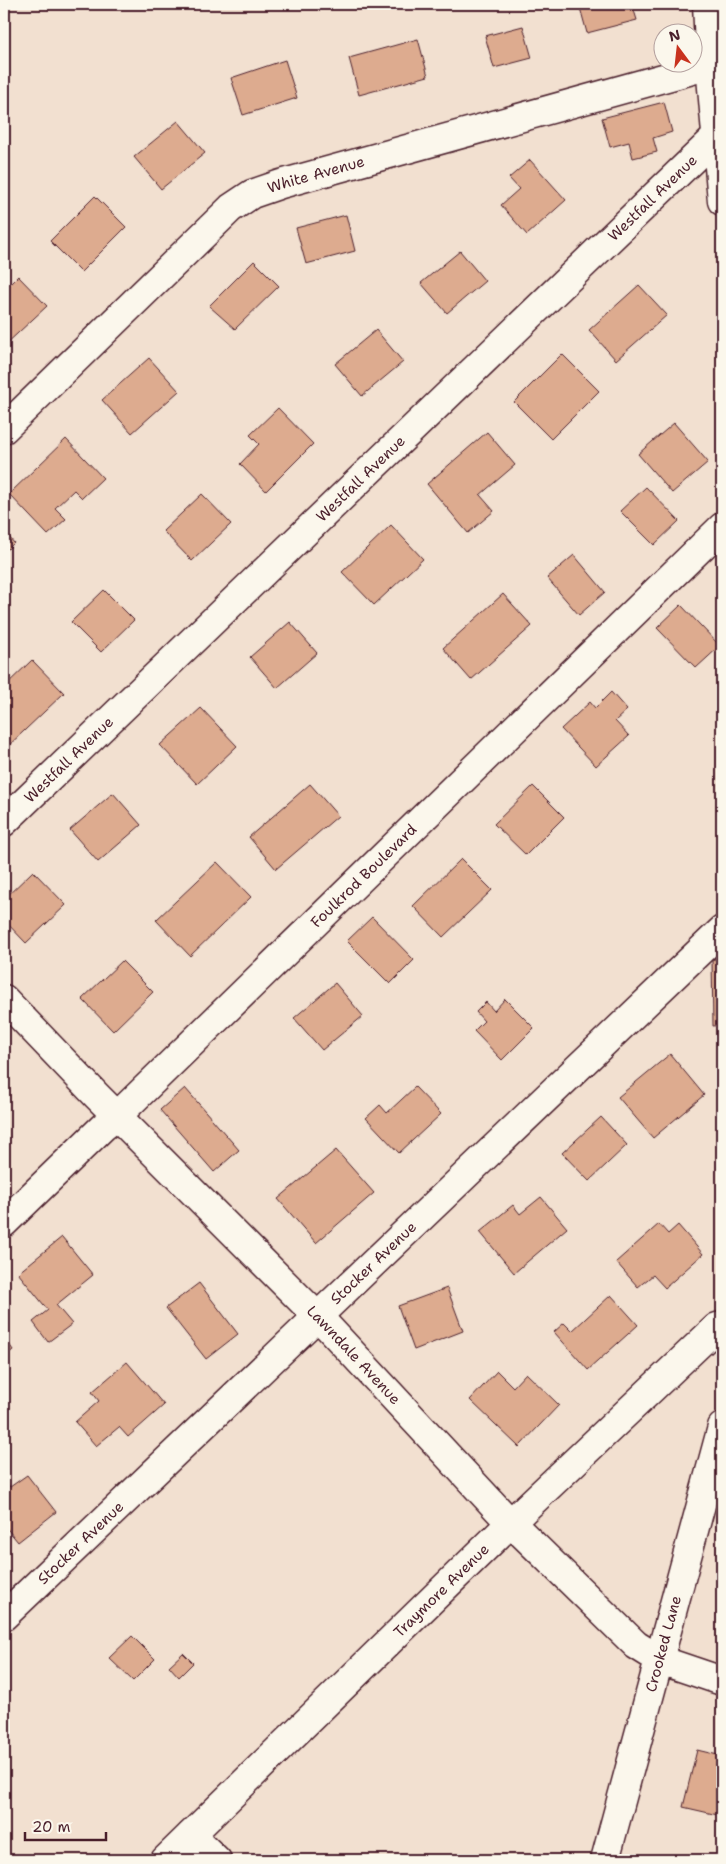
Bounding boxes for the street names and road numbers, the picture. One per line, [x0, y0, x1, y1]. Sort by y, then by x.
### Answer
street label: Westfall Avenue [604, 150, 702, 246]
street label: White Avenue [265, 151, 367, 198]
street label: Westfall Avenue [312, 431, 410, 526]
street label: Westfall Avenue [20, 712, 118, 807]
street label: Foulkrod Boulevard [306, 819, 421, 932]
street label: Stocker Avenue [326, 1217, 421, 1309]
street label: Lawndale Avenue [302, 1301, 405, 1409]
street label: Stocker Avenue [33, 1497, 128, 1589]
street label: Traymore Avenue [389, 1539, 494, 1642]
street label: Crooked Lane [641, 1593, 686, 1694]

